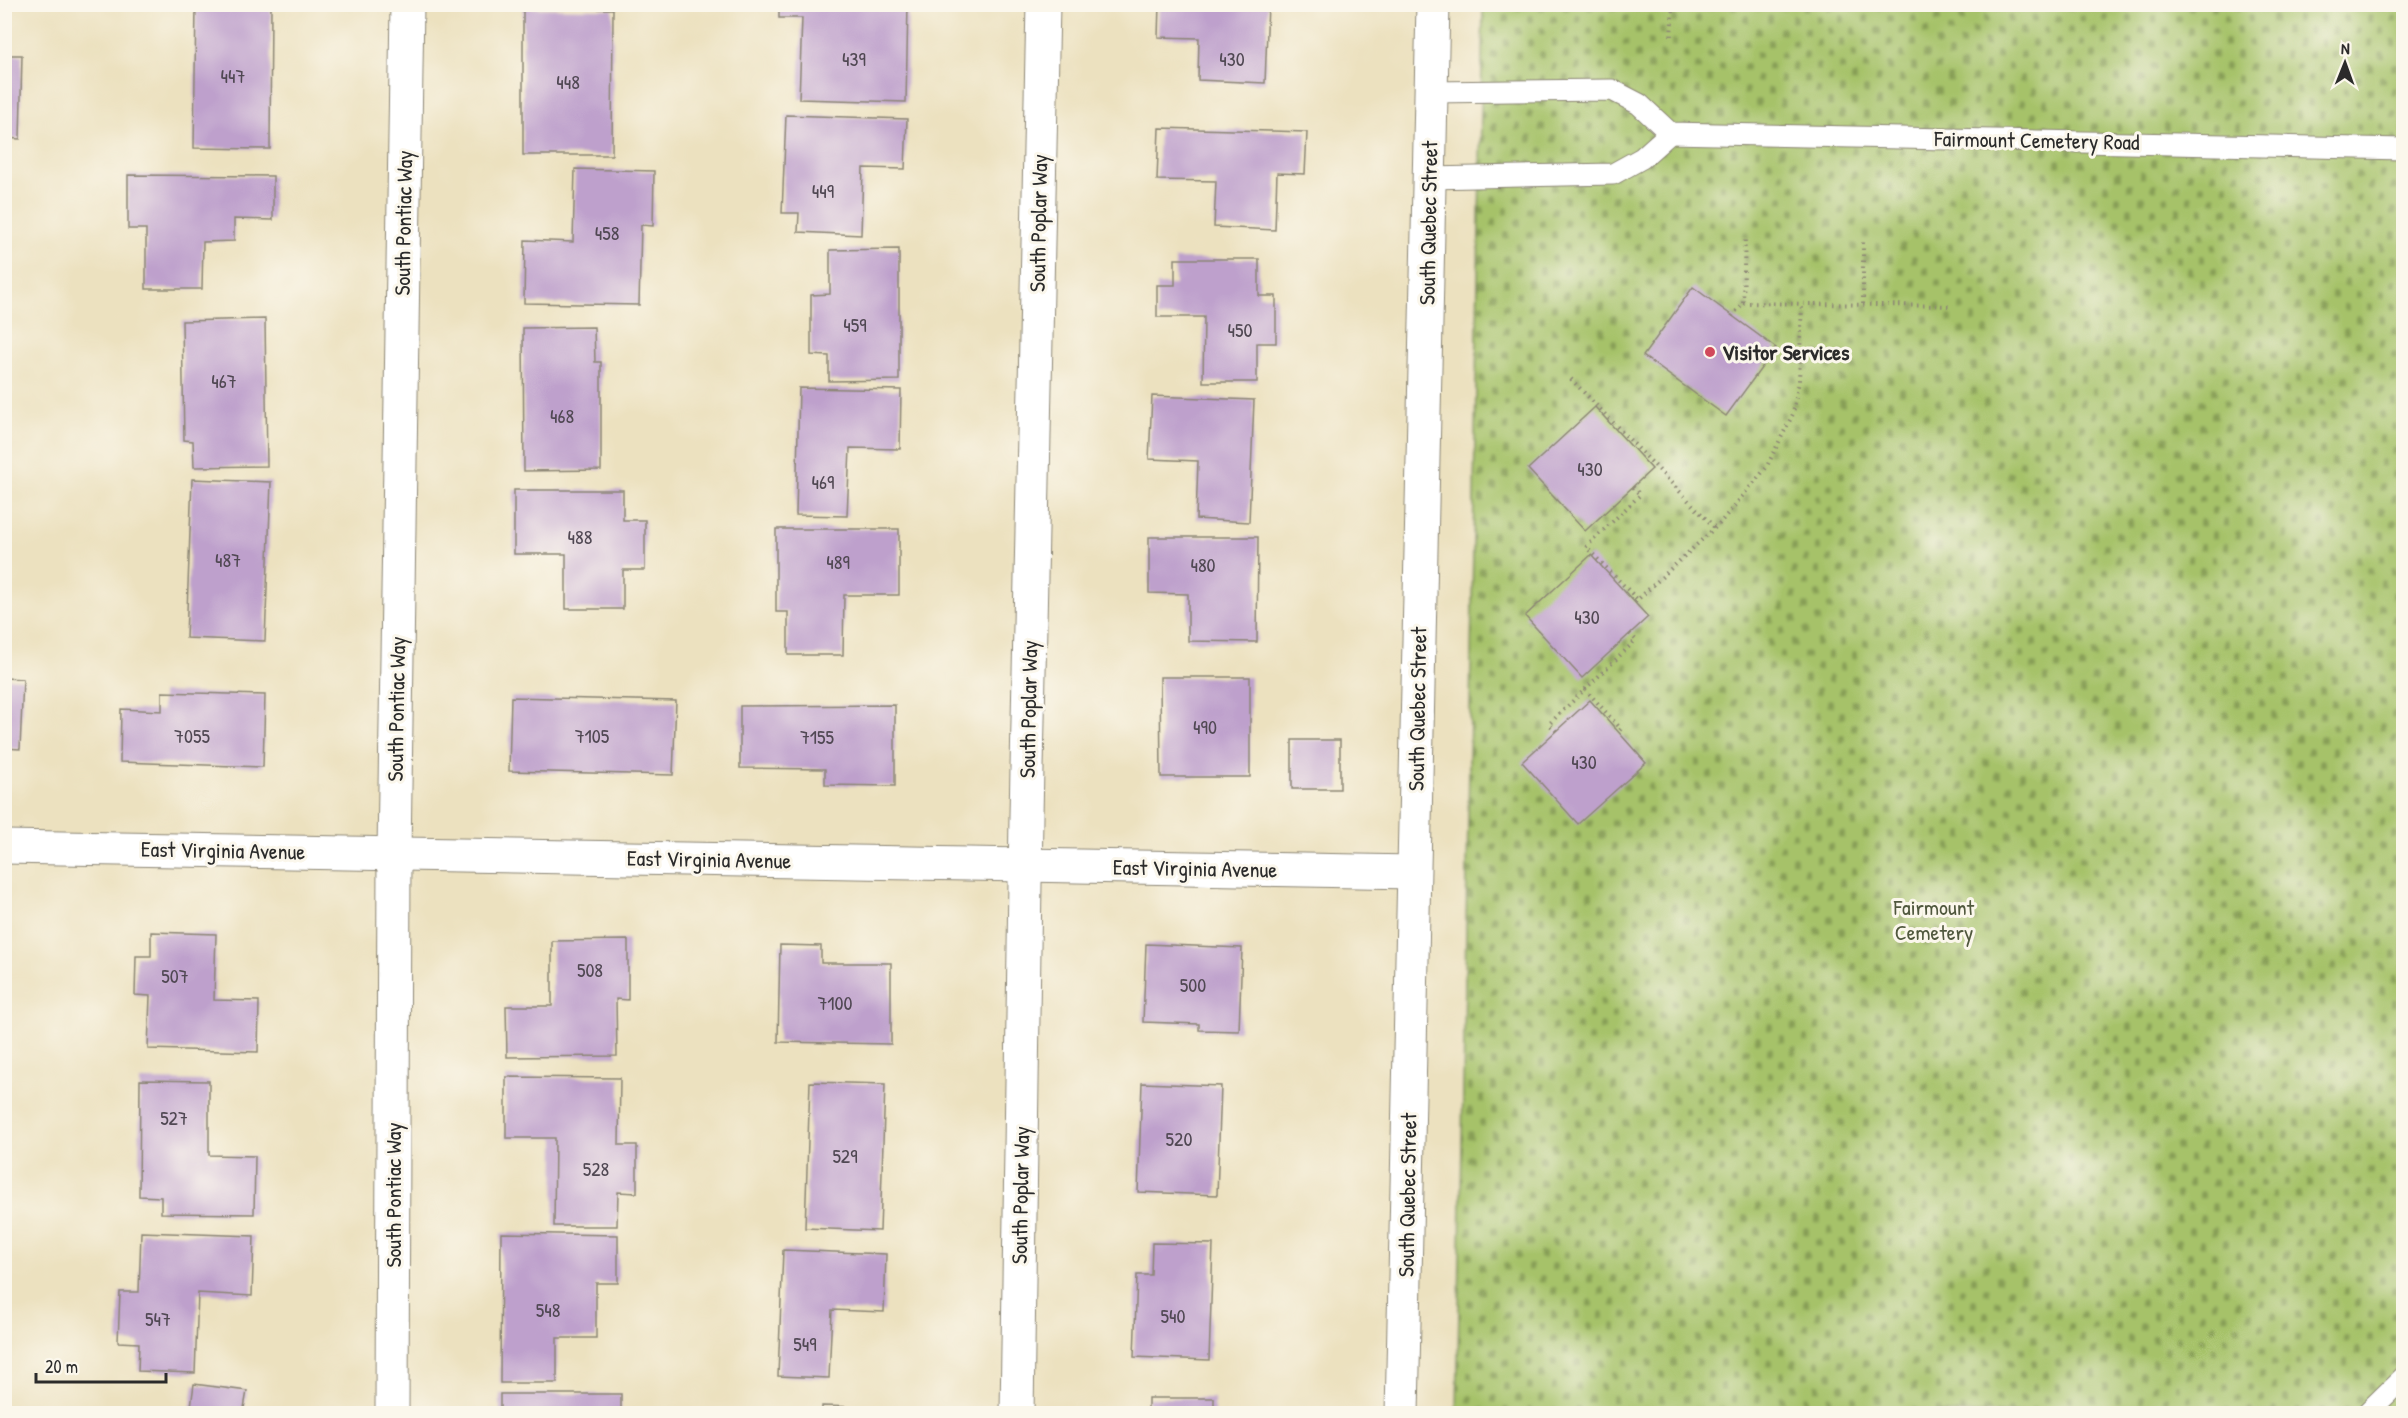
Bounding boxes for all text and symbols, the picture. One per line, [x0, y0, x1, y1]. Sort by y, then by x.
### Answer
north arrow [2315, 33, 2375, 93]
text: N [2341, 37, 2350, 59]
house number: 439 [842, 45, 866, 72]
house number: 430 [1219, 45, 1245, 72]
house number: 447 [221, 62, 246, 89]
house number: 448 [556, 68, 580, 95]
street label: Fairmount Cemetery Road [1933, 123, 2140, 157]
street label: South Quebec Street [1412, 140, 1444, 305]
street label: South Pontiac Way [387, 150, 419, 296]
street label: South Poplar Way [1022, 154, 1054, 292]
house number: 449 [812, 177, 834, 204]
house number: 458 [595, 219, 619, 246]
house number: 459 [843, 311, 867, 338]
house number: 450 [1228, 316, 1252, 343]
place label: Visitor Services [1722, 337, 1850, 367]
marker: Visitor Services [1703, 345, 1717, 359]
house number: 467 [211, 367, 237, 394]
house number: 468 [550, 402, 574, 429]
house number: 430 [1577, 455, 1603, 482]
house number: 469 [812, 468, 834, 495]
house number: 488 [568, 523, 592, 550]
house number: 487 [215, 546, 241, 573]
house number: 489 [826, 548, 850, 575]
house number: 480 [1190, 551, 1216, 578]
house number: 430 [1574, 603, 1600, 630]
street label: South Quebec Street [1401, 626, 1433, 791]
street label: South Pontiac Way [380, 636, 412, 782]
street label: South Poplar Way [1012, 640, 1044, 778]
house number: 490 [1193, 713, 1217, 740]
house number: 7055 [174, 722, 210, 749]
house number: 7105 [575, 722, 610, 749]
house number: 7155 [800, 723, 835, 750]
house number: 430 [1571, 748, 1597, 775]
street label: East Virginia Avenue [141, 834, 306, 866]
street label: East Virginia Avenue [627, 843, 792, 875]
street label: East Virginia Avenue [1113, 852, 1278, 884]
park label: Fairmount Cemetery [1893, 892, 1975, 947]
house number: 508 [577, 956, 603, 983]
house number: 507 [161, 962, 189, 989]
house number: 500 [1180, 971, 1206, 998]
house number: 7100 [817, 989, 853, 1016]
house number: 527 [160, 1104, 188, 1131]
street label: South Quebec Street [1391, 1112, 1423, 1277]
street label: South Pontiac Way [378, 1122, 408, 1268]
house number: 520 [1166, 1125, 1192, 1152]
street label: South Poplar Way [1004, 1126, 1036, 1264]
house number: 529 [832, 1142, 858, 1169]
house number: 528 [583, 1155, 609, 1182]
house number: 548 [536, 1296, 560, 1323]
house number: 540 [1161, 1302, 1185, 1329]
house number: 547 [145, 1305, 171, 1332]
house number: 549 [793, 1330, 817, 1357]
scale bar [36, 1346, 166, 1384]
text: 20 m [45, 1354, 78, 1379]

